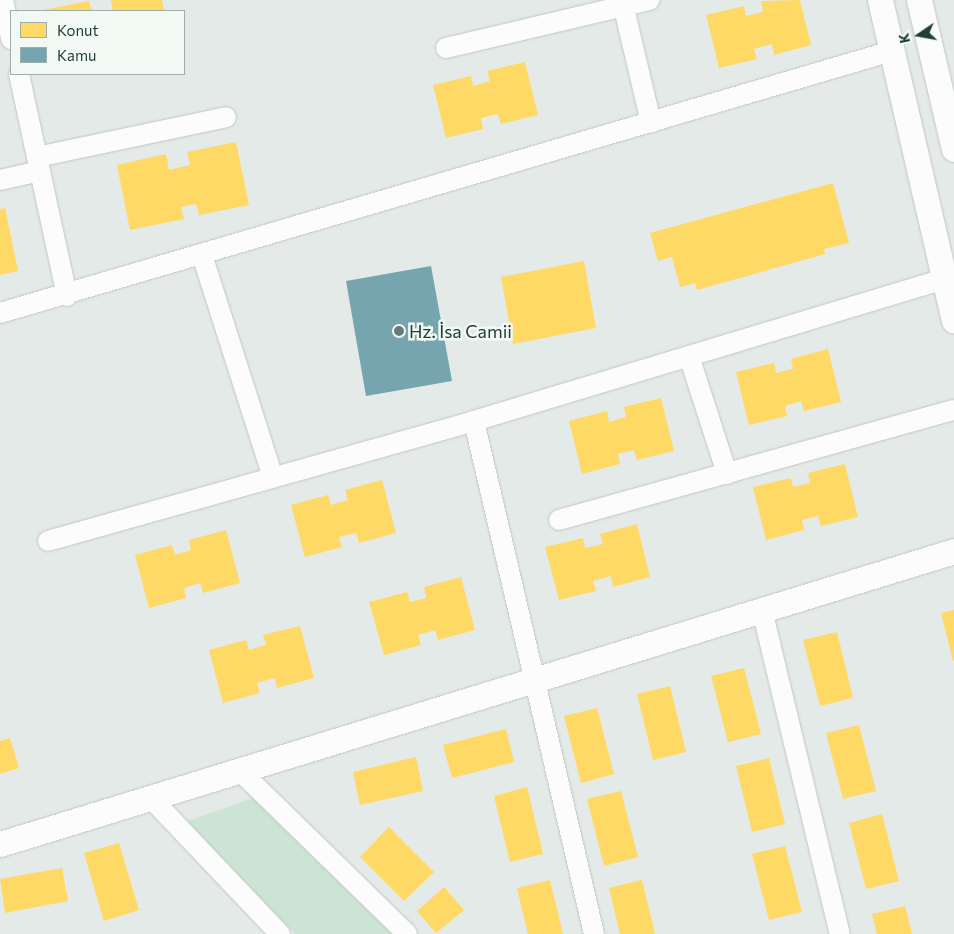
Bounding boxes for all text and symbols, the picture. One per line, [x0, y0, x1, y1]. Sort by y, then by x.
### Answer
legend [10, 10, 185, 75]
north arrow [894, 10, 944, 60]
text: Konut [57, 21, 99, 39]
text: K [895, 32, 913, 45]
text: Kamu [57, 46, 96, 64]
place label: Hz. İsa Camii [409, 320, 512, 342]
marker: Hz. İsa Camii [393, 325, 405, 337]

